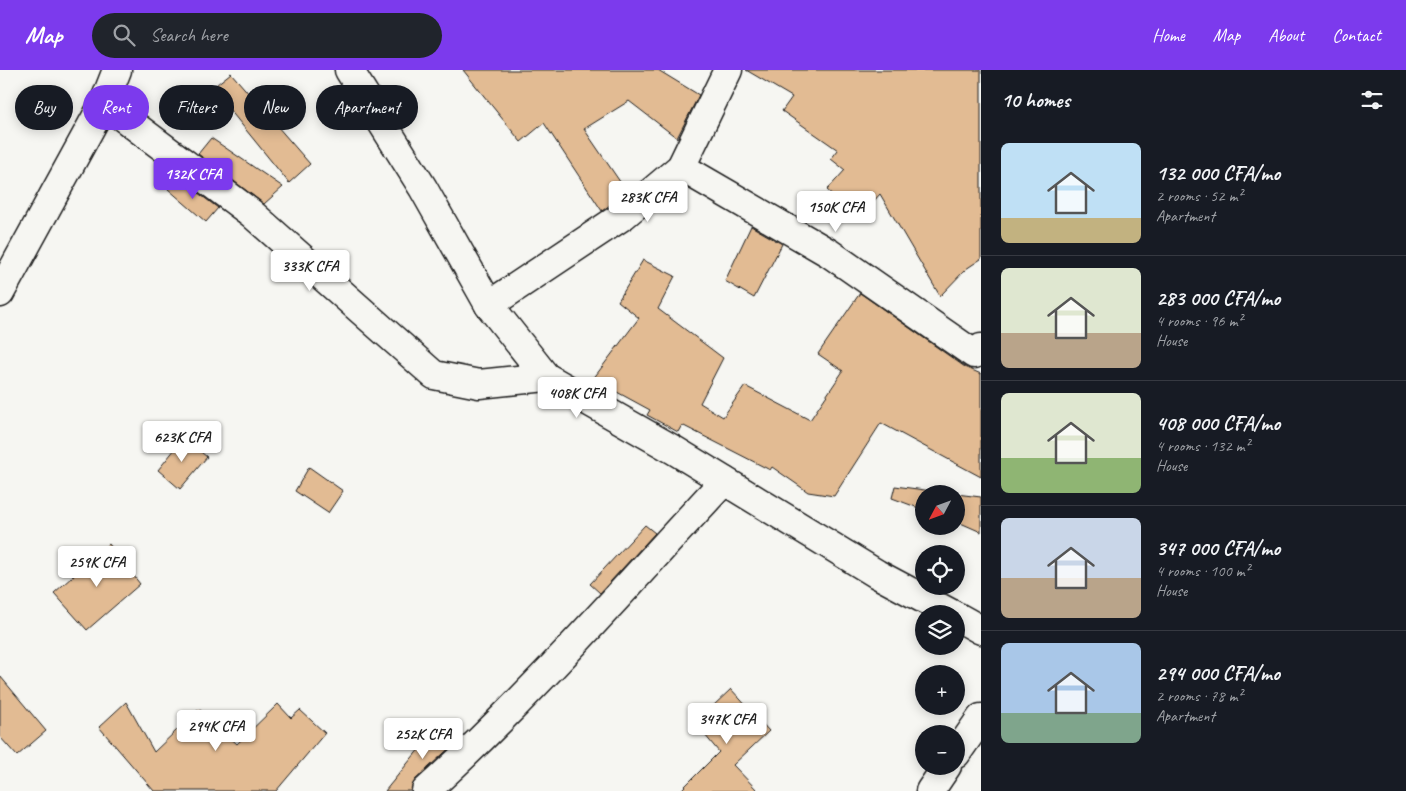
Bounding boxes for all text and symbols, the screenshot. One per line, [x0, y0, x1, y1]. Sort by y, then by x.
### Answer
search box [92, 13, 442, 58]
text: Map [25, 20, 62, 50]
icon: search [110, 21, 138, 49]
text: Search here [150, 23, 228, 47]
text: Home [1152, 24, 1185, 46]
text: Map [1213, 24, 1240, 46]
text: About [1268, 24, 1304, 46]
text: Contact [1332, 24, 1381, 46]
chip: Buy [15, 85, 73, 130]
chip: Rent [83, 85, 149, 130]
chip: Filters [159, 85, 234, 130]
chip: New [244, 85, 306, 130]
chip: Apartment [316, 85, 418, 130]
icon: filters [1358, 86, 1386, 114]
text: 10 homes [1001, 87, 1070, 113]
pin: 132K CFA [141, 158, 245, 200]
text: 132 000 CFA/mo [1156, 160, 1280, 186]
icon: home [1041, 163, 1101, 223]
text: 132K CFA [165, 164, 221, 184]
pin: 283K CFA [596, 180, 700, 223]
text: 2 rooms · 52 m² [1156, 186, 1242, 206]
text: 283K CFA [620, 187, 676, 207]
pin: 150K CFA [784, 190, 888, 233]
text: 150K CFA [808, 197, 864, 217]
text: Apartment [1156, 206, 1215, 226]
pin: 333K CFA [258, 250, 362, 292]
text: 333K CFA [282, 256, 338, 276]
text: 283 000 CFA/mo [1156, 285, 1280, 311]
icon: home [1041, 288, 1101, 348]
text: 4 rooms · 96 m² [1156, 311, 1242, 331]
text: House [1156, 331, 1187, 351]
pin: 408K CFA [525, 376, 629, 419]
text: 408K CFA [549, 383, 605, 403]
text: 408 000 CFA/mo [1156, 410, 1280, 436]
icon: home [1041, 413, 1101, 473]
pin: 623K CFA [130, 420, 234, 463]
text: 623K CFA [153, 427, 211, 447]
text: 4 rooms · 132 m² [1156, 436, 1250, 456]
text: House [1156, 456, 1187, 476]
north arrow [915, 485, 965, 535]
map controls [915, 485, 965, 775]
text: 347 000 CFA/mo [1156, 535, 1280, 561]
icon: home [1041, 538, 1101, 598]
button: locate [915, 545, 965, 595]
pin: 259K CFA [45, 546, 149, 588]
text: 259K CFA [69, 552, 125, 572]
text: 4 rooms · 100 m² [1156, 561, 1250, 581]
text: House [1156, 581, 1187, 601]
button: layers [915, 605, 965, 655]
text: 294 000 CFA/mo [1156, 660, 1280, 686]
icon: home [1041, 663, 1101, 723]
button: + [915, 665, 965, 715]
text: 2 rooms · 78 m² [1156, 686, 1242, 706]
pin: 347K CFA [675, 702, 779, 745]
text: Apartment [1156, 706, 1215, 726]
text: 347K CFA [699, 709, 755, 729]
pin: 294K CFA [164, 710, 268, 752]
text: 294K CFA [188, 716, 244, 736]
pin: 252K CFA [371, 718, 475, 760]
text: 252K CFA [395, 724, 451, 744]
button: − [915, 725, 965, 775]

